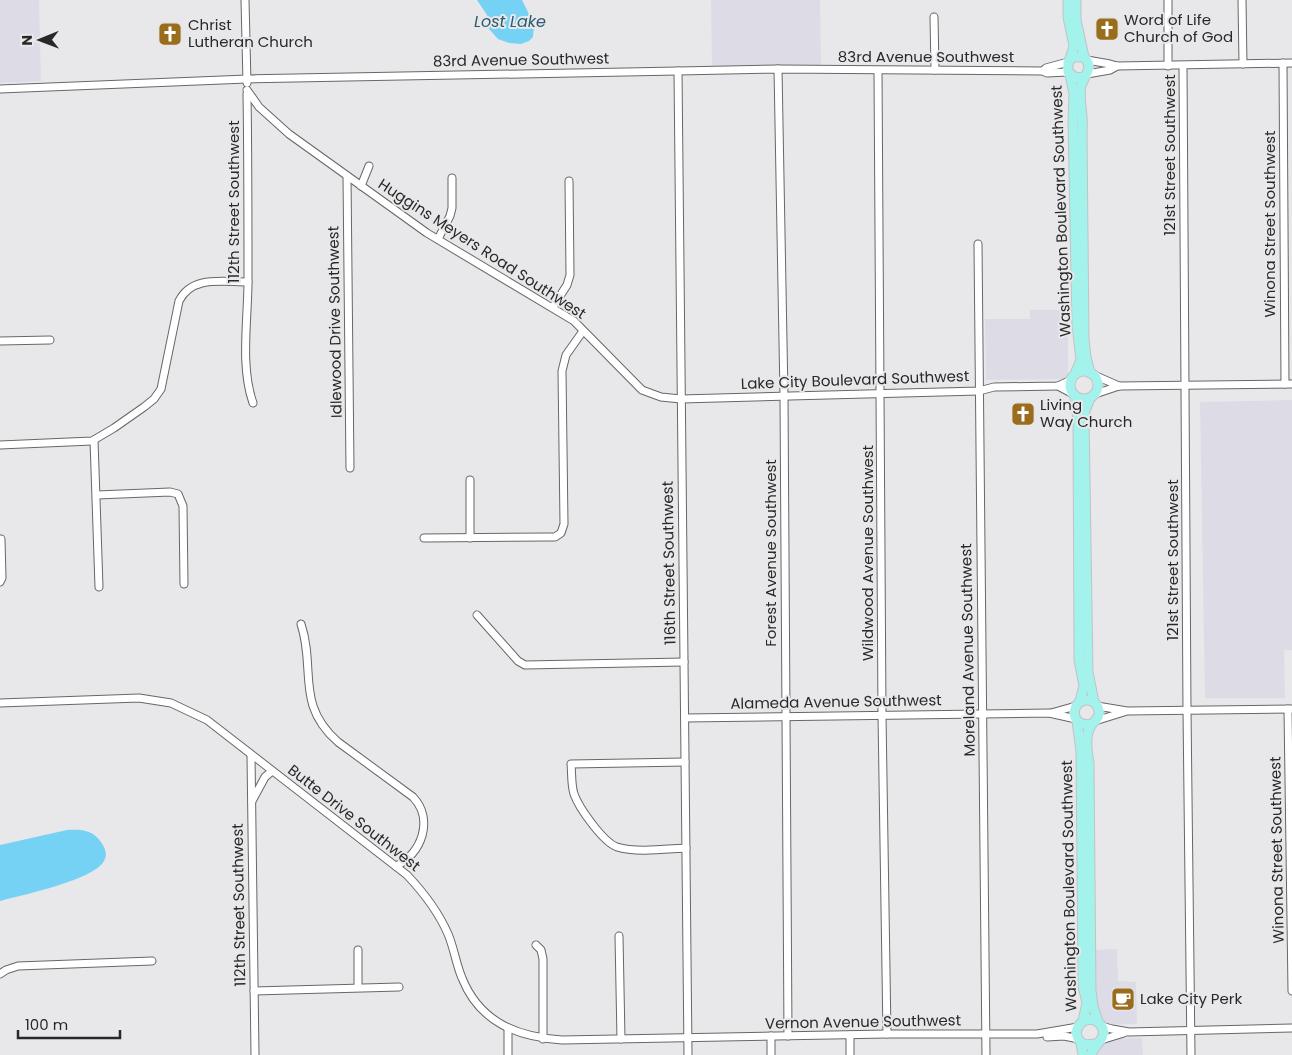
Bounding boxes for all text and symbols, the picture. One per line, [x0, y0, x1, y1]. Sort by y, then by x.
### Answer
place label: Word of Life Church of God [1124, 9, 1233, 47]
water label: Lost Lake [474, 10, 546, 33]
place label: Christ Lutheran Church [188, 14, 313, 52]
north arrow [15, 15, 65, 65]
church icon: Word of Life Church of God [1094, 16, 1120, 42]
church icon: Christ Lutheran Church [157, 21, 183, 47]
text: N [17, 35, 37, 46]
street label: 83rd Avenue Southwest [838, 46, 1014, 67]
street label: 83rd Avenue Southwest [433, 47, 609, 72]
street label: 121st Street Southwest [1159, 74, 1180, 236]
street label: Washington Boulevard Southwest [1046, 85, 1075, 337]
street label: 112th Street Southwest [223, 120, 244, 284]
street label: Winona Street Southwest [1259, 130, 1280, 318]
street label: Huggins Meyers Road Southwest [374, 173, 590, 324]
street label: Idlewood Drive Southwest [322, 226, 347, 418]
street label: Lake City Boulevard Southwest [740, 365, 970, 394]
place label: Living Way Church [1040, 394, 1132, 432]
church icon: Living Way Church [1010, 401, 1036, 427]
street label: Wildwood Avenue Southwest [857, 445, 878, 661]
street label: Forest Avenue Southwest [760, 459, 781, 647]
street label: 121st Street Southwest [1162, 479, 1183, 641]
street label: 116th Street Southwest [657, 481, 680, 645]
street label: Moreland Avenue Southwest [955, 543, 980, 757]
street label: Alameda Avenue Southwest [730, 689, 942, 714]
street label: Winona Street Southwest [1264, 756, 1289, 944]
street label: Butte Drive Southwest [284, 759, 425, 876]
street label: Washington Boulevard Southwest [1056, 760, 1081, 1012]
street label: 112th Street Southwest [227, 823, 250, 987]
cafe icon: Lake City Perk [1110, 986, 1136, 1012]
place label: Lake City Perk [1140, 988, 1242, 1009]
scale bar [18, 1008, 120, 1040]
street label: Vernon Avenue Southwest [765, 1009, 961, 1034]
text: 100 m [25, 1014, 68, 1035]

